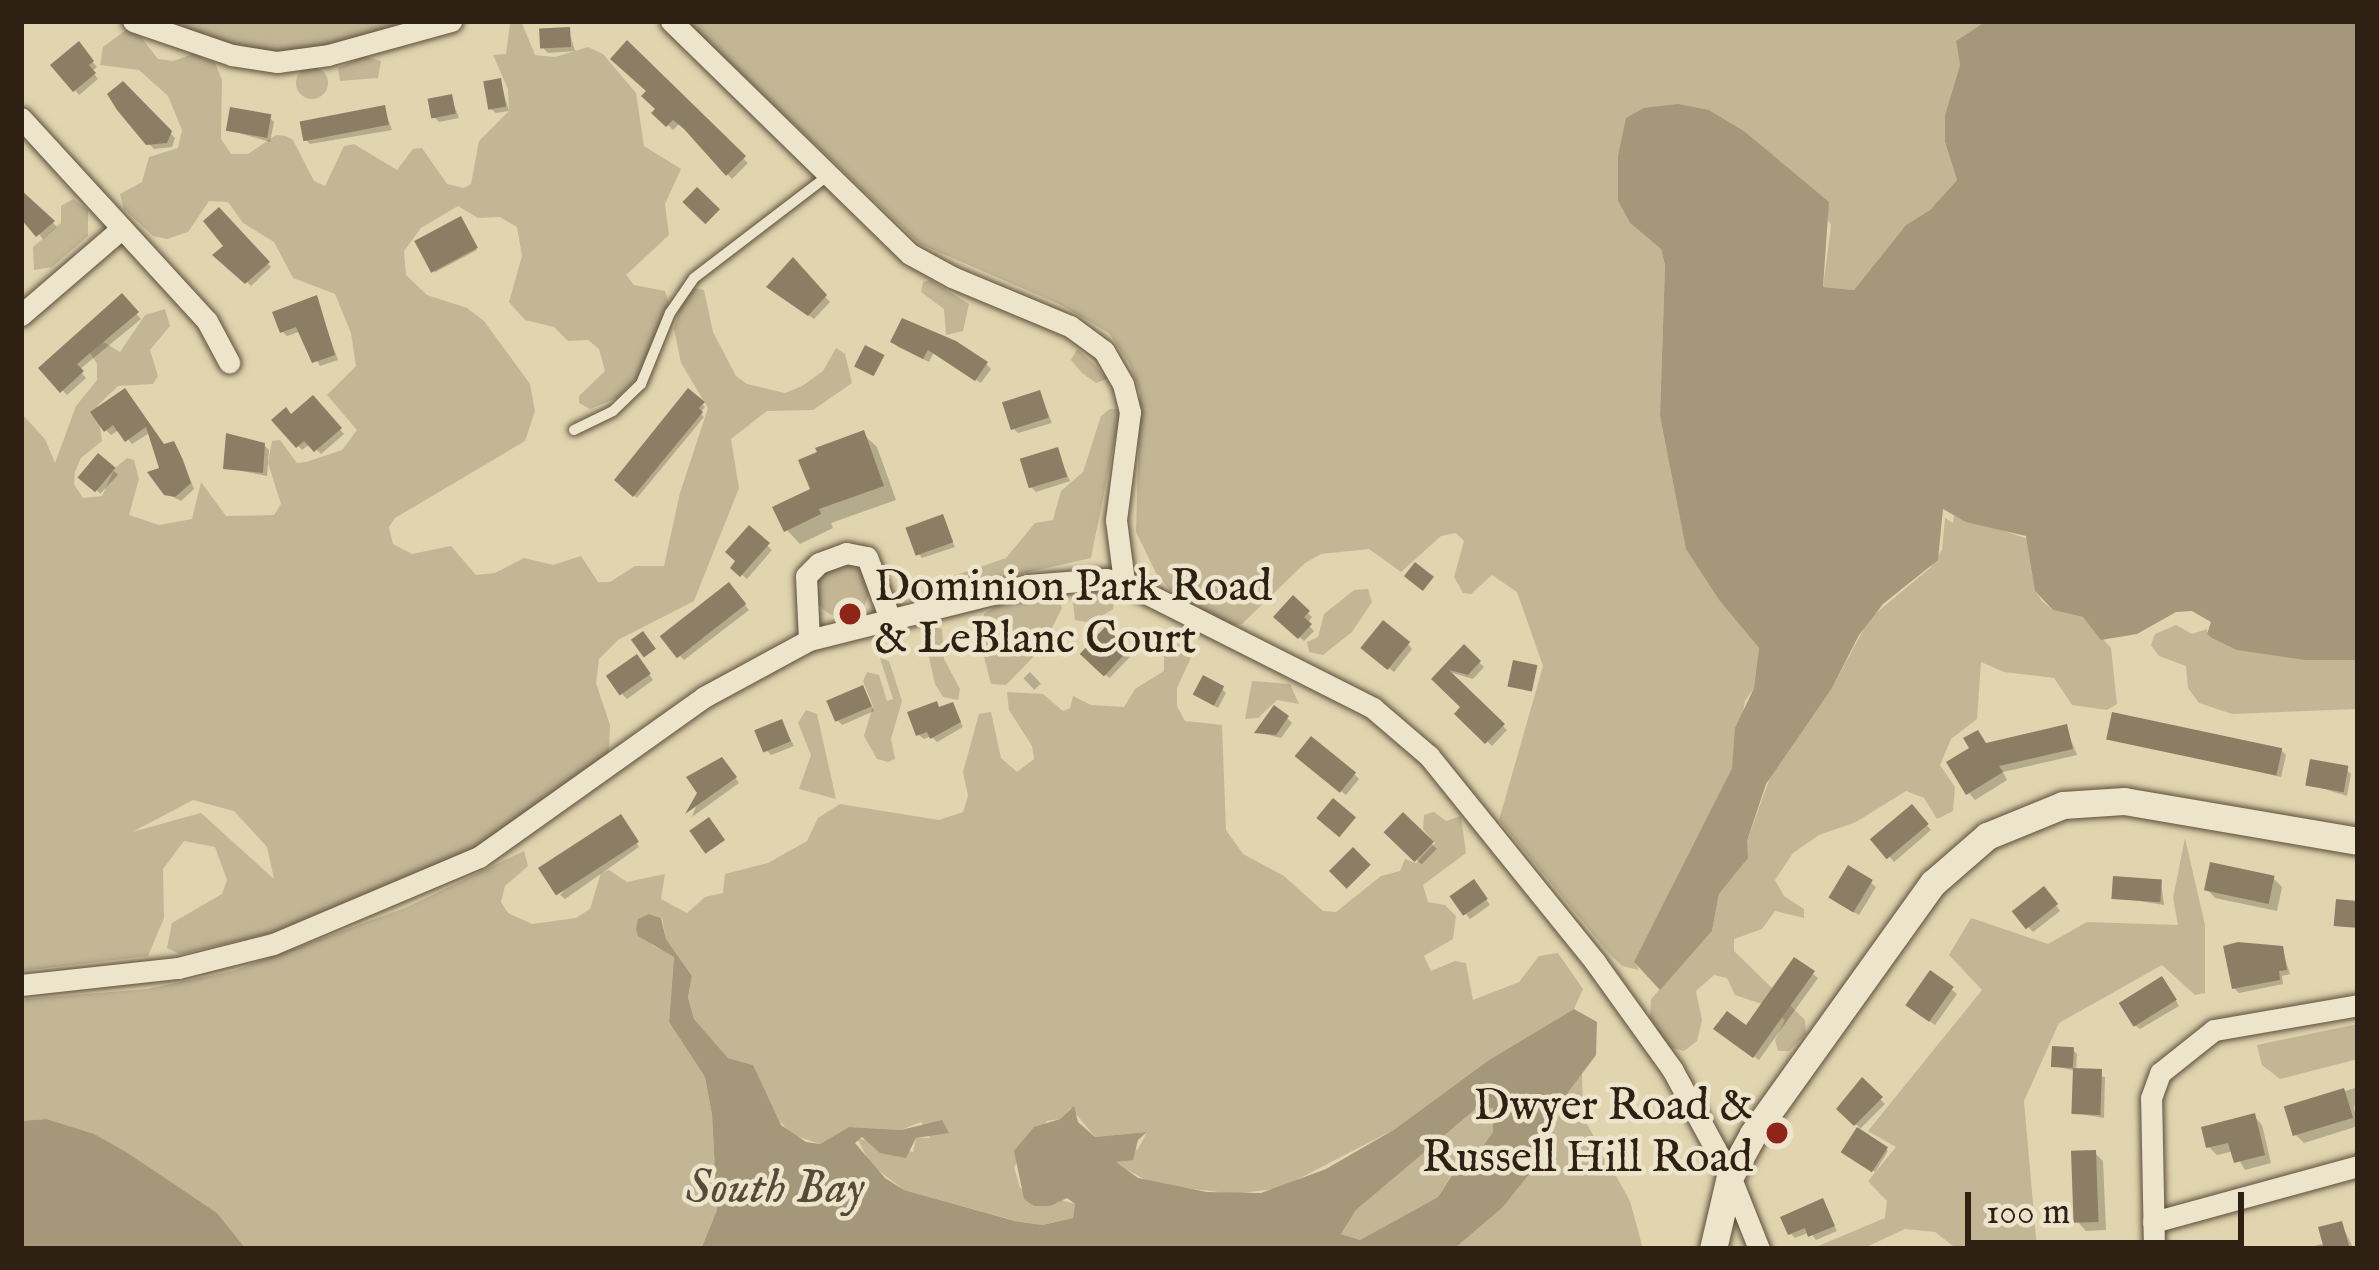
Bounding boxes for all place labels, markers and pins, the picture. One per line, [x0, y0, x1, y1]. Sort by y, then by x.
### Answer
place label: Dominion Park Road & LeBlanc Court [874, 561, 1272, 667]
marker: Dominion Park Road & LeBlanc Court [837, 601, 863, 627]
place label: Dwyer Road & Russell Hill Road [1422, 1080, 1753, 1186]
marker: Dwyer Road & Russell Hill Road [1764, 1120, 1790, 1146]

